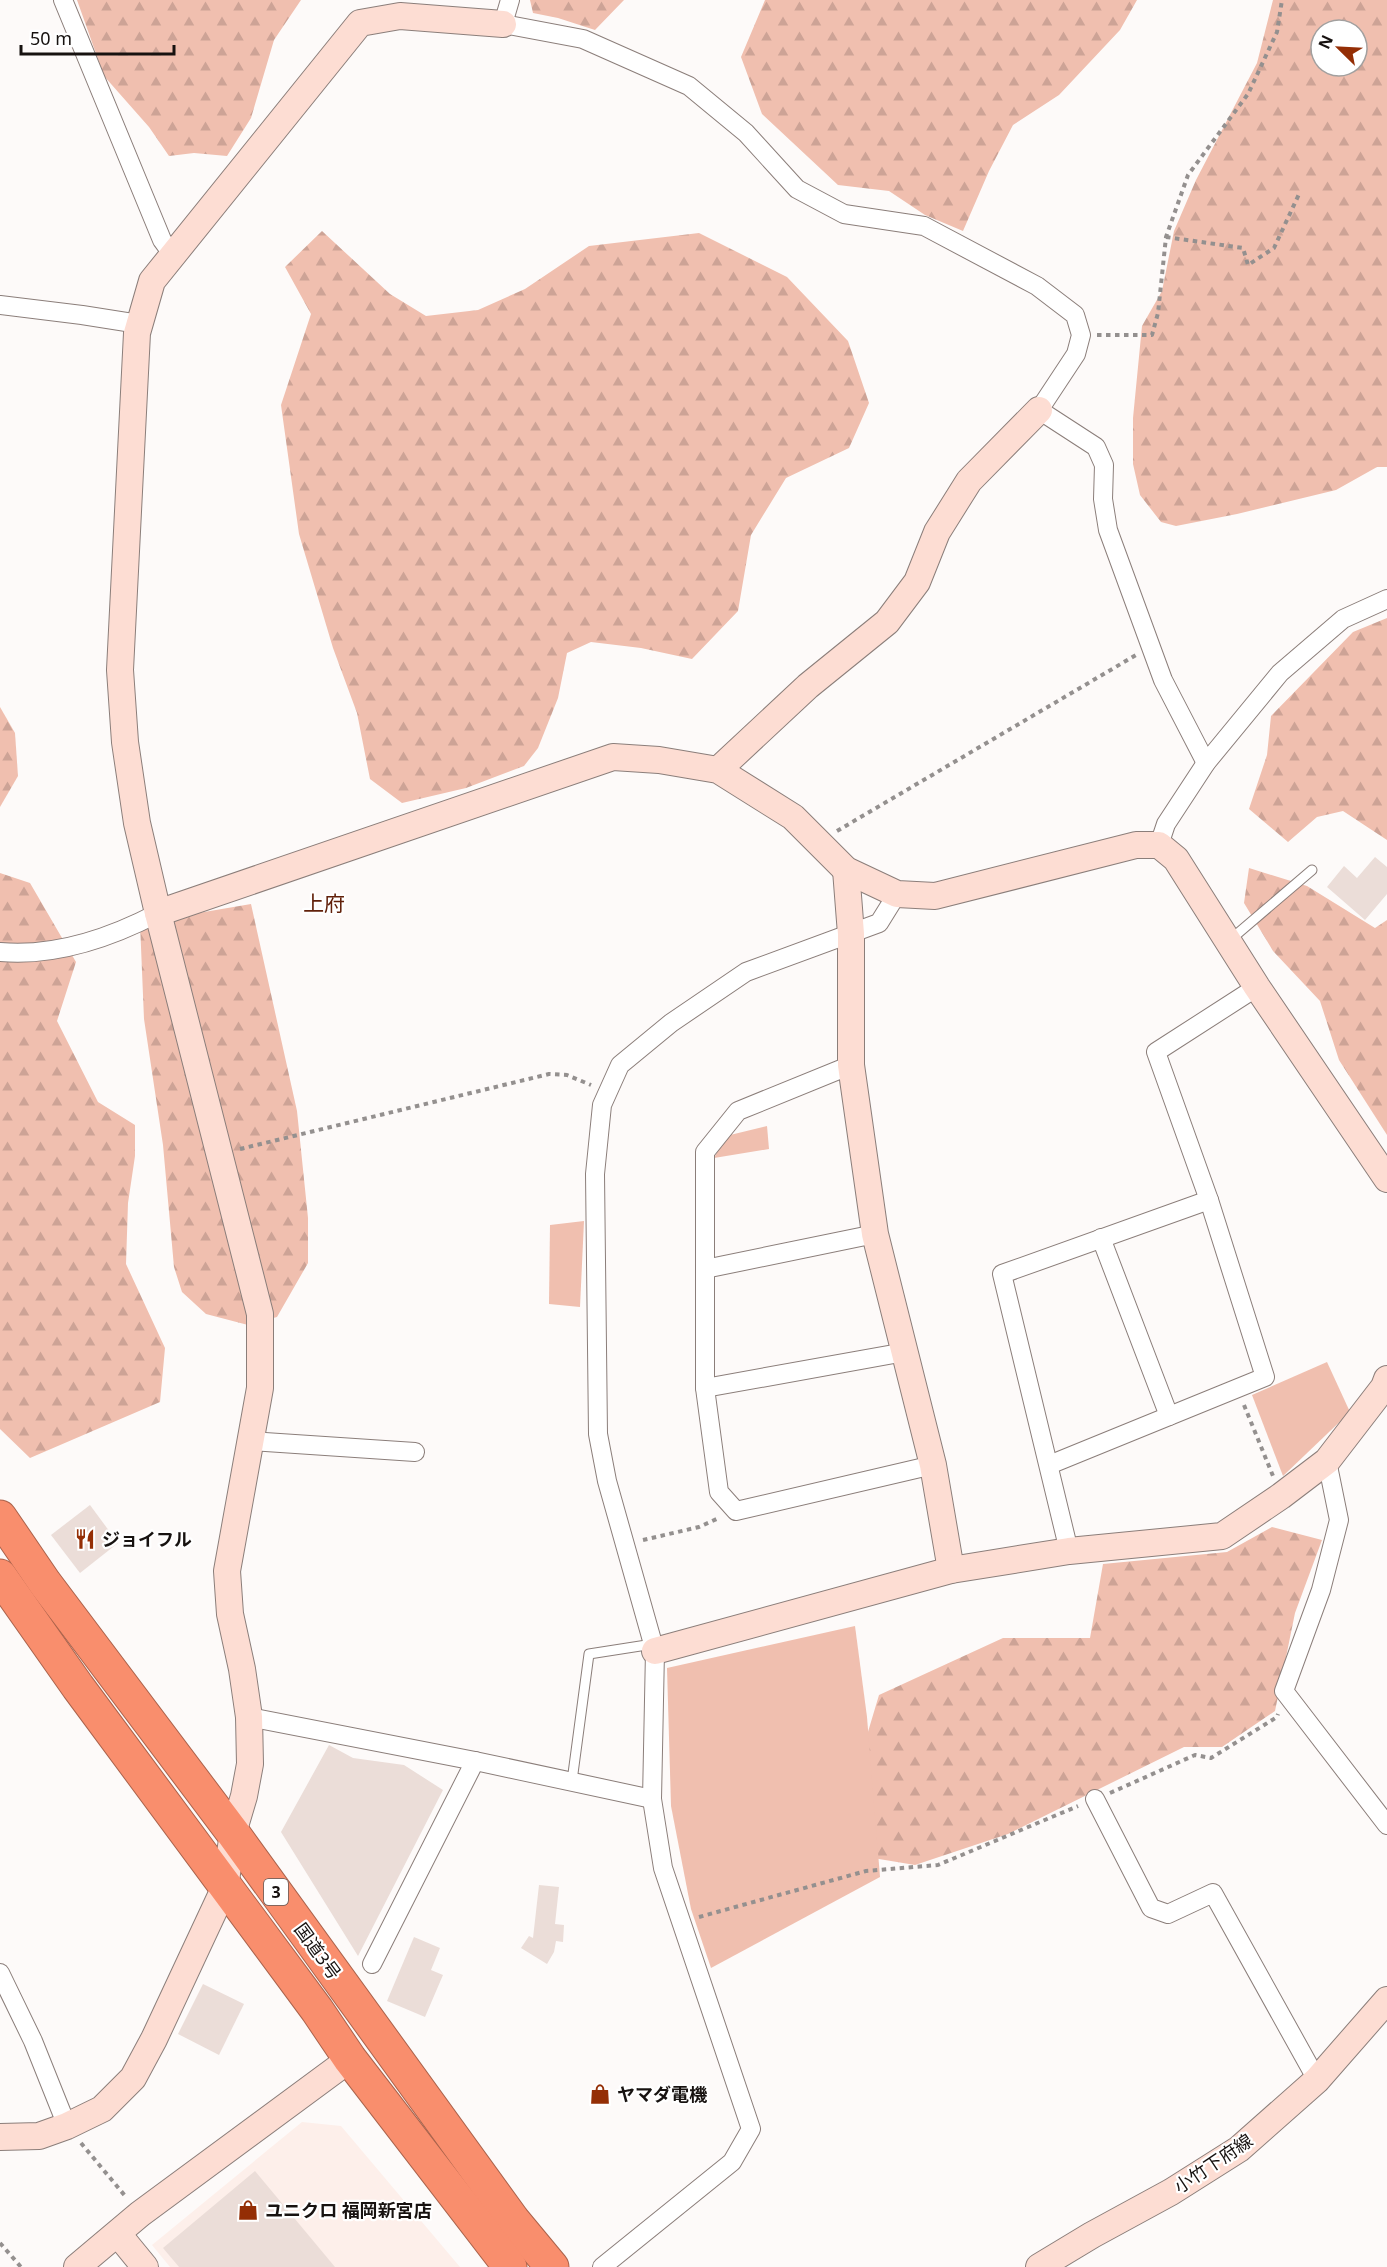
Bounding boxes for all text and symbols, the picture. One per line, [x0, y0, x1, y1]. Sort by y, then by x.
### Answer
scale bar [21, 18, 174, 56]
north arrow [1309, 18, 1369, 78]
text: 50 m [30, 26, 72, 50]
text: N [1313, 31, 1338, 52]
district label: 上府 [303, 889, 345, 917]
restaurant icon: ジョイフル [73, 1527, 97, 1551]
place label: ジョイフル [102, 1527, 192, 1551]
road number: 3 [264, 1879, 288, 1905]
street label: 国道3号 [289, 1918, 347, 1984]
shop icon: ヤマダ電機 [588, 2082, 612, 2106]
place label: ヤマダ電機 [617, 2082, 708, 2106]
street label: 小竹下府線 [1169, 2128, 1257, 2198]
shop icon: ユニクロ 福岡新宮店 [236, 2198, 260, 2222]
place label: ユニクロ 福岡新宮店 [265, 2198, 432, 2222]

